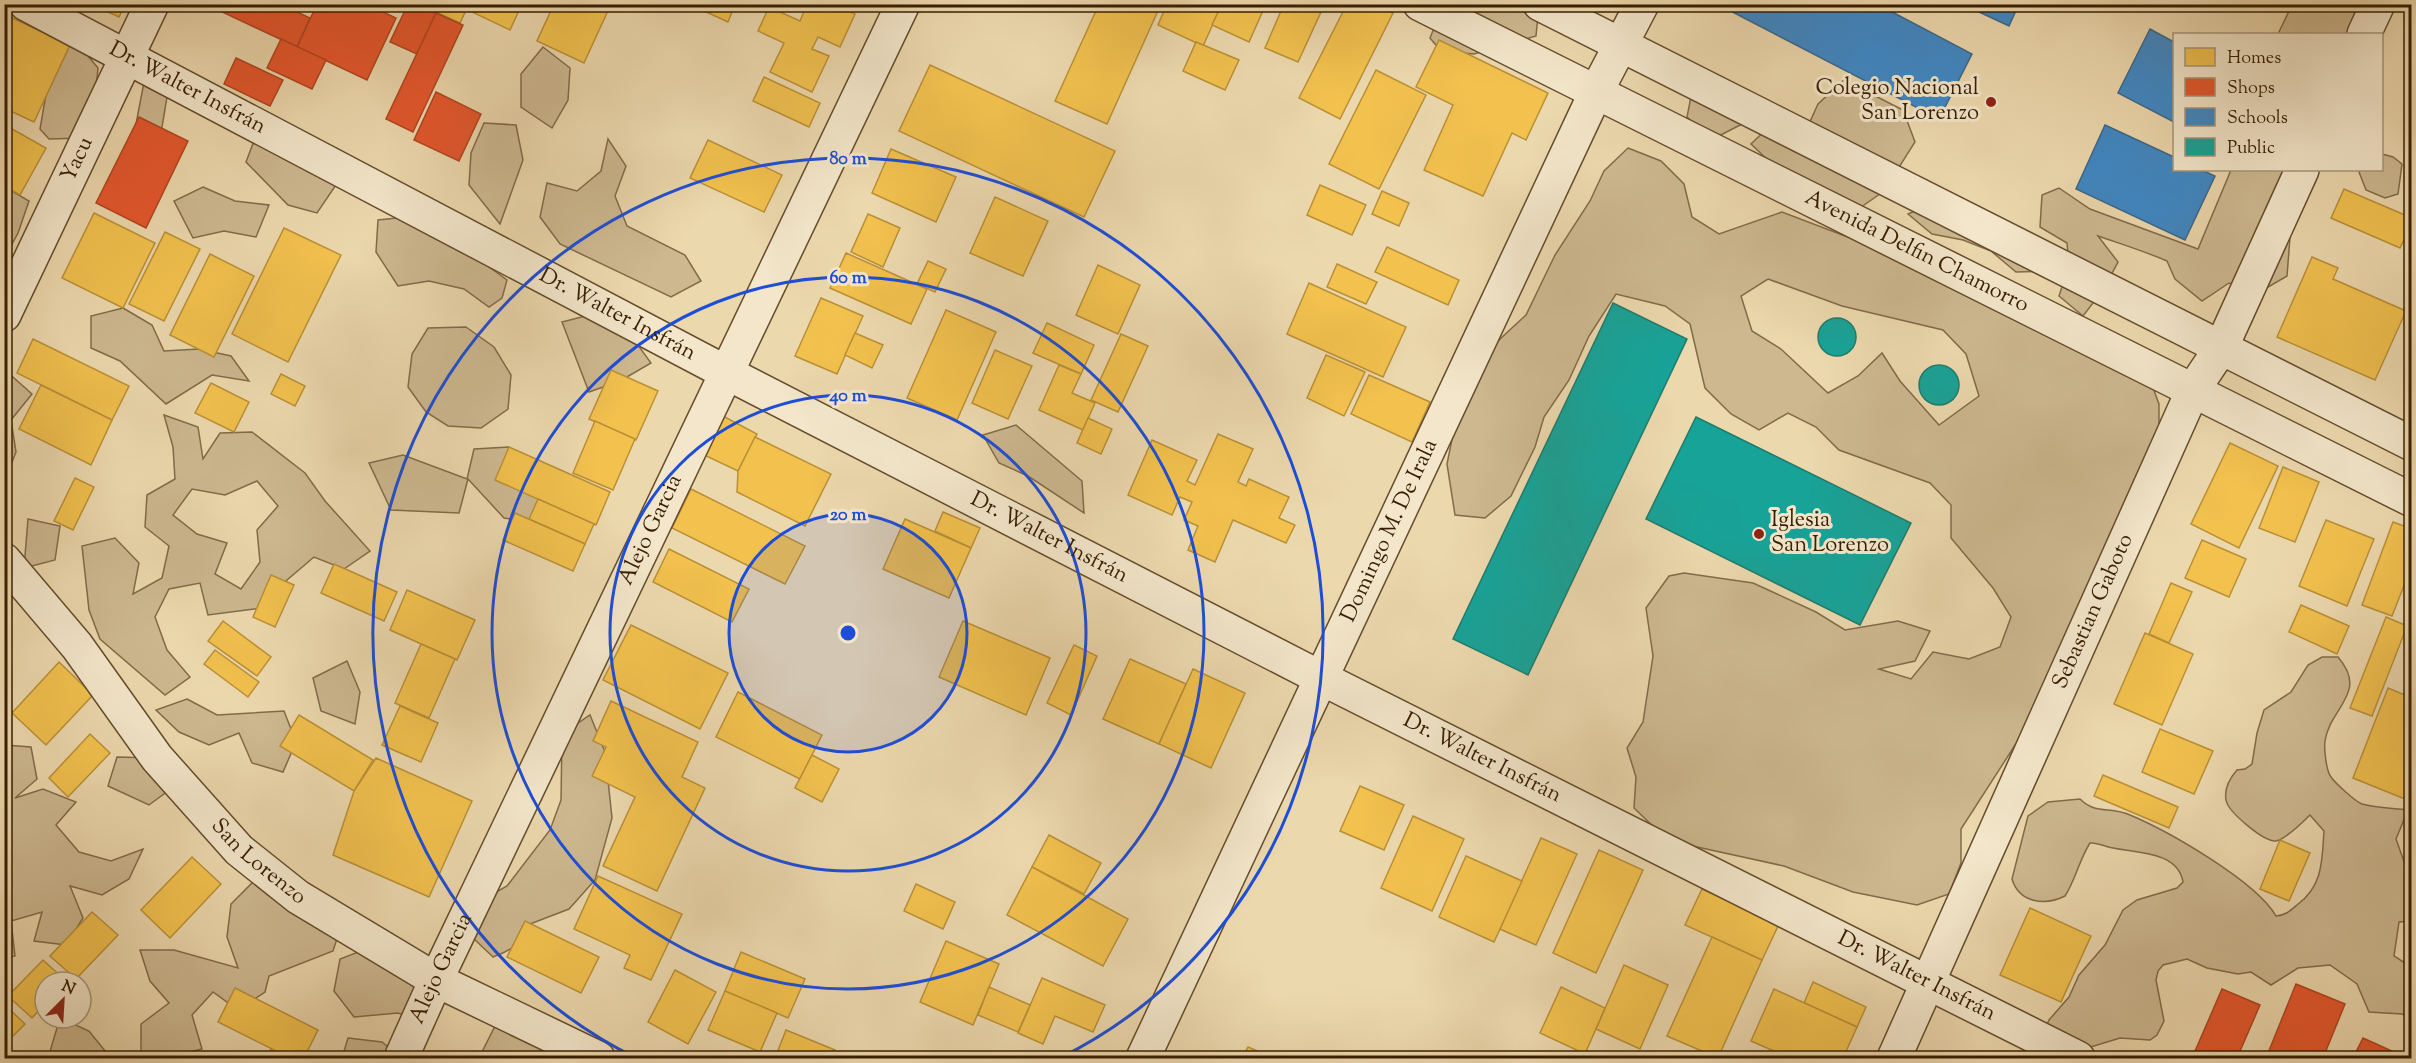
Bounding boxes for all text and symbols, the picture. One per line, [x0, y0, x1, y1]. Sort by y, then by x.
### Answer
legend [2173, 33, 2383, 171]
street label: Dr. Walter Insfrán [103, 34, 271, 143]
text: Homes [2227, 46, 2281, 72]
place label: Colegio Nacional San Lorenzo [1816, 73, 1979, 130]
text: Shops [2227, 76, 2275, 102]
marker: Colegio Nacional San Lorenzo [1984, 95, 1998, 109]
text: Schools [2227, 106, 2288, 132]
street label: Yacu [53, 131, 103, 188]
text: Public [2227, 136, 2275, 162]
text: 80 m [829, 147, 867, 173]
street label: Avenida Delfin Chamorro [1799, 183, 2034, 322]
street label: Dr. Walter Insfrán [533, 261, 701, 370]
text: 60 m [829, 266, 867, 292]
text: 40 m [828, 384, 867, 410]
street label: Domingo M. De Irala [1333, 434, 1447, 628]
street label: Alejo Garcia [611, 470, 691, 591]
street label: Dr. Walter Insfrán [964, 484, 1133, 592]
text: 20 m [830, 503, 866, 529]
place label: Iglesia San Lorenzo [1771, 505, 1889, 562]
marker: Iglesia San Lorenzo [1752, 527, 1766, 541]
street label: Sebastian Gaboto [2045, 529, 2143, 695]
centre of rings [838, 623, 858, 643]
street label: Dr. Walter Insfrán [1397, 706, 1567, 812]
street label: San Lorenzo [203, 812, 313, 913]
street label: Alejo Garcia [402, 908, 482, 1030]
street label: Dr. Walter Insfrán [1832, 924, 2001, 1030]
north arrow [33, 970, 93, 1030]
text: N [58, 975, 79, 1002]

